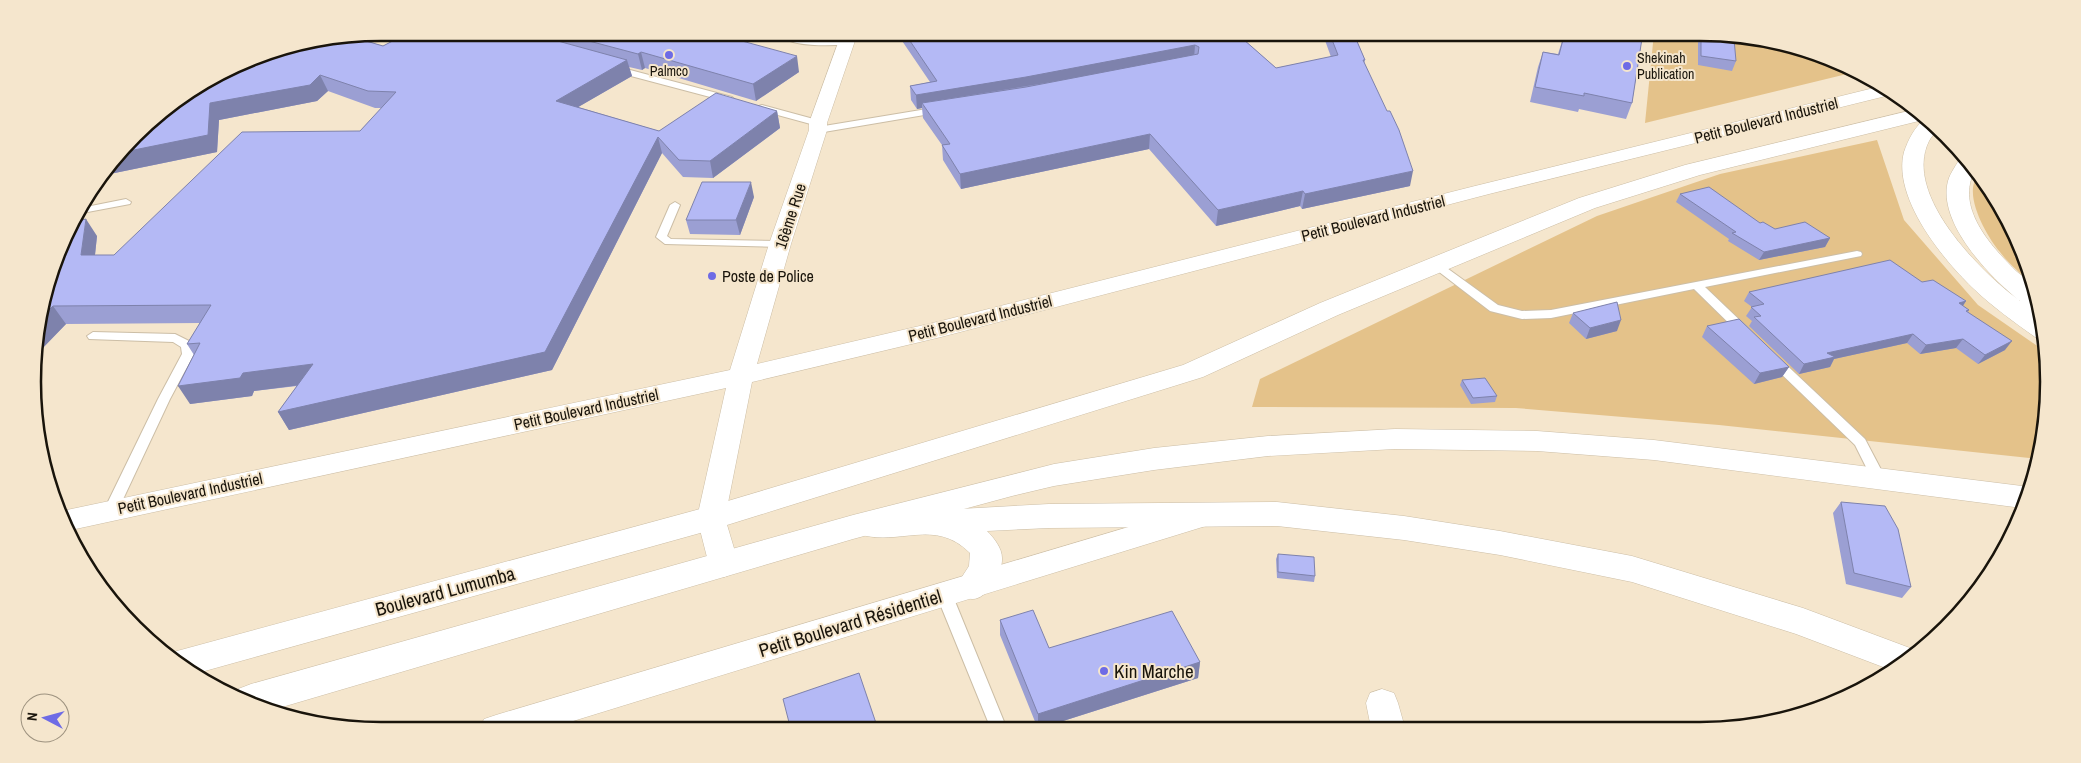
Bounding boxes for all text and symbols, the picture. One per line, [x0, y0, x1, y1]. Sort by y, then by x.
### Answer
marker: Palmco [663, 49, 675, 61]
place label: Shekinah Publication [1637, 49, 1694, 83]
marker: Shekinah Publication [1621, 60, 1633, 72]
place label: Palmco [650, 62, 688, 80]
street label: Petit Boulevard Industriel [1692, 91, 1840, 148]
street label: 16ème Rue [769, 180, 811, 252]
street label: Petit Boulevard Industriel [1299, 189, 1447, 246]
place label: Poste de Police [722, 265, 814, 287]
marker: Poste de Police [706, 270, 718, 282]
street label: Petit Boulevard Industriel [906, 289, 1054, 346]
street label: Petit Boulevard Industriel [512, 383, 660, 435]
street label: Petit Boulevard Industriel [116, 467, 264, 519]
street label: Boulevard Lumumba [372, 560, 518, 622]
street label: Petit Boulevard Résidentiel [755, 583, 945, 663]
place label: Kin Marche [1114, 658, 1194, 684]
marker: Kin Marche [1098, 665, 1110, 677]
north arrow [20, 693, 70, 743]
text: N [23, 712, 41, 722]

